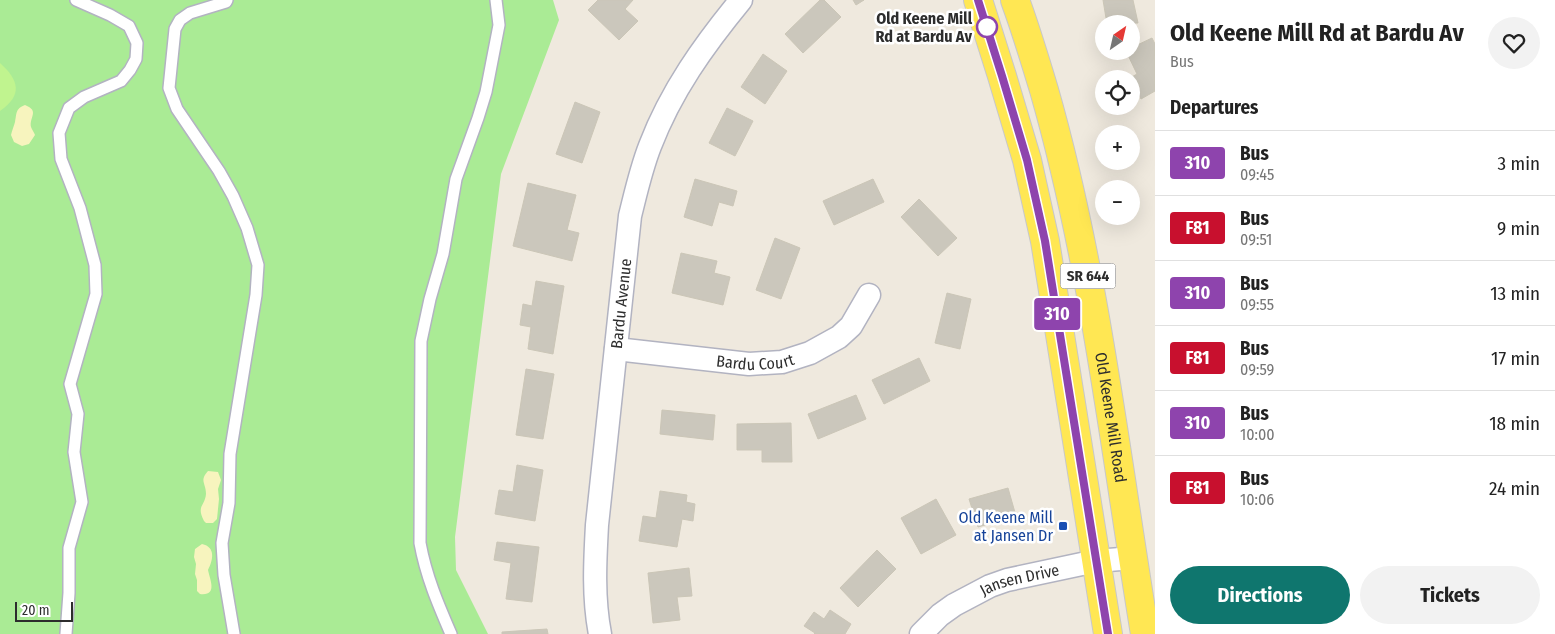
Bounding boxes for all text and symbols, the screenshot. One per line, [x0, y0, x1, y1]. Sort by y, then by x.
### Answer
place label: Old Keene Mill Rd at Bardu Av [875, 9, 973, 46]
north arrow [1095, 15, 1140, 60]
map controls [1095, 15, 1140, 225]
marker: Old Keene Mill Rd at Bardu Av [976, 16, 998, 38]
button: heart [1488, 17, 1540, 69]
text: Old Keene Mill Rd at Bardu Av [1170, 19, 1464, 47]
text: Bus [1170, 52, 1194, 71]
button: locate [1095, 70, 1140, 115]
text: Departures [1170, 96, 1258, 119]
button: + [1095, 125, 1140, 170]
text: Bus [1240, 142, 1269, 165]
text: 310 [1185, 152, 1210, 174]
text: 3 min [1498, 152, 1540, 175]
text: 09:45 [1240, 165, 1274, 184]
button: − [1095, 180, 1140, 225]
text: Bus [1240, 207, 1269, 230]
text: F81 [1185, 217, 1210, 239]
text: 9 min [1497, 217, 1540, 240]
text: 09:51 [1240, 230, 1272, 249]
street label: Bardu Avenue [607, 258, 635, 350]
road number: SR 644 [1060, 264, 1116, 288]
text: Bus [1240, 272, 1269, 295]
text: 310 [1185, 282, 1210, 304]
text: 13 min [1490, 282, 1540, 305]
text: 09:55 [1240, 295, 1274, 314]
line badge: 310 [1028, 298, 1086, 330]
text: 310 [1044, 303, 1070, 325]
text: Bus [1240, 337, 1269, 360]
text: F81 [1185, 347, 1210, 369]
text: 17 min [1491, 347, 1540, 370]
street label: Bardu Court [715, 350, 797, 374]
street label: Old Keene Mill Road [1091, 351, 1130, 484]
text: 09:59 [1240, 360, 1274, 379]
text: Bus [1240, 402, 1269, 425]
text: 310 [1185, 412, 1210, 434]
text: 18 min [1489, 412, 1540, 435]
text: 10:00 [1240, 425, 1275, 444]
text: Bus [1240, 467, 1269, 490]
text: F81 [1185, 477, 1210, 499]
text: 24 min [1489, 477, 1540, 500]
text: 10:06 [1240, 490, 1274, 509]
place label: Old Keene Mill at Jansen Dr [958, 508, 1053, 545]
marker: Old Keene Mill at Jansen Dr [1057, 520, 1069, 532]
street label: Jansen Drive [976, 560, 1061, 600]
button: Directions [1170, 566, 1350, 624]
button: Tickets [1360, 566, 1540, 624]
scale bar [15, 599, 72, 622]
text: 20 m [22, 602, 50, 619]

